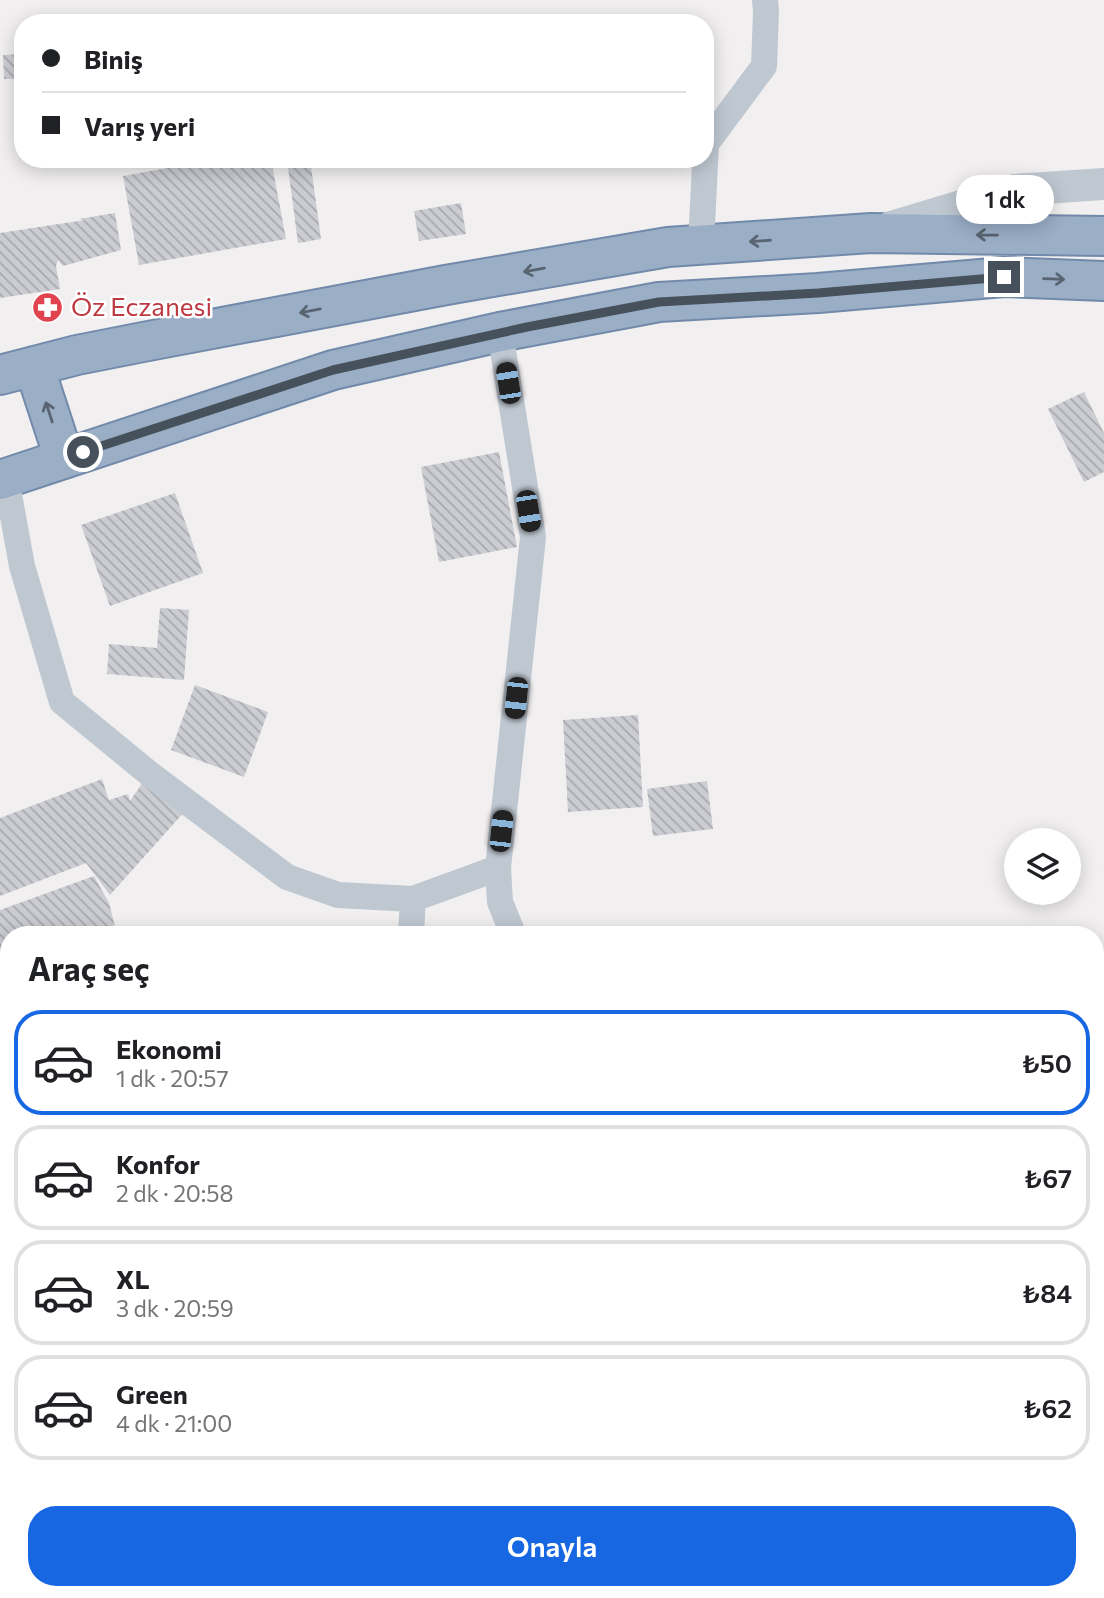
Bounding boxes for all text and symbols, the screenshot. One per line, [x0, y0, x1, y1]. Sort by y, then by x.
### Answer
text: Biniş [84, 43, 143, 74]
text: Varış yeri [84, 110, 195, 141]
callout: 1 dk [955, 176, 1053, 224]
text: 1 dk [985, 185, 1025, 213]
one-way arrow [976, 228, 999, 241]
one-way arrow [748, 234, 771, 247]
route end [988, 261, 1020, 293]
one-way arrow [523, 264, 546, 277]
one-way arrow [1042, 273, 1065, 286]
pharmacy icon: Öz Eczanesi [31, 290, 65, 324]
place label: Öz Eczanesi [71, 290, 212, 321]
one-way arrow [299, 304, 322, 318]
car [495, 361, 522, 405]
one-way arrow [42, 402, 54, 424]
route start [67, 436, 99, 468]
car [515, 489, 542, 533]
car [504, 676, 529, 720]
car [489, 809, 514, 853]
map controls [1004, 828, 1081, 905]
button: layers [1004, 828, 1081, 905]
text: Araç seç [28, 948, 150, 988]
icon: car [32, 1031, 95, 1094]
text: Ekonomi [116, 1033, 222, 1064]
text: ₺50 [1022, 1047, 1072, 1078]
text: 1 dk · 20:57 [116, 1064, 229, 1092]
icon: car [32, 1146, 95, 1209]
text: Konfor [116, 1148, 200, 1179]
text: ₺67 [1024, 1162, 1072, 1193]
text: 2 dk · 20:58 [116, 1179, 233, 1207]
icon: car [32, 1261, 95, 1324]
text: XL [116, 1263, 150, 1294]
text: ₺84 [1022, 1277, 1072, 1308]
text: 3 dk · 20:59 [116, 1294, 234, 1322]
icon: car [32, 1376, 95, 1439]
text: Green [116, 1378, 188, 1409]
text: ₺62 [1023, 1392, 1072, 1423]
text: 4 dk · 21:00 [116, 1409, 232, 1437]
button: Onayla [28, 1506, 1076, 1586]

